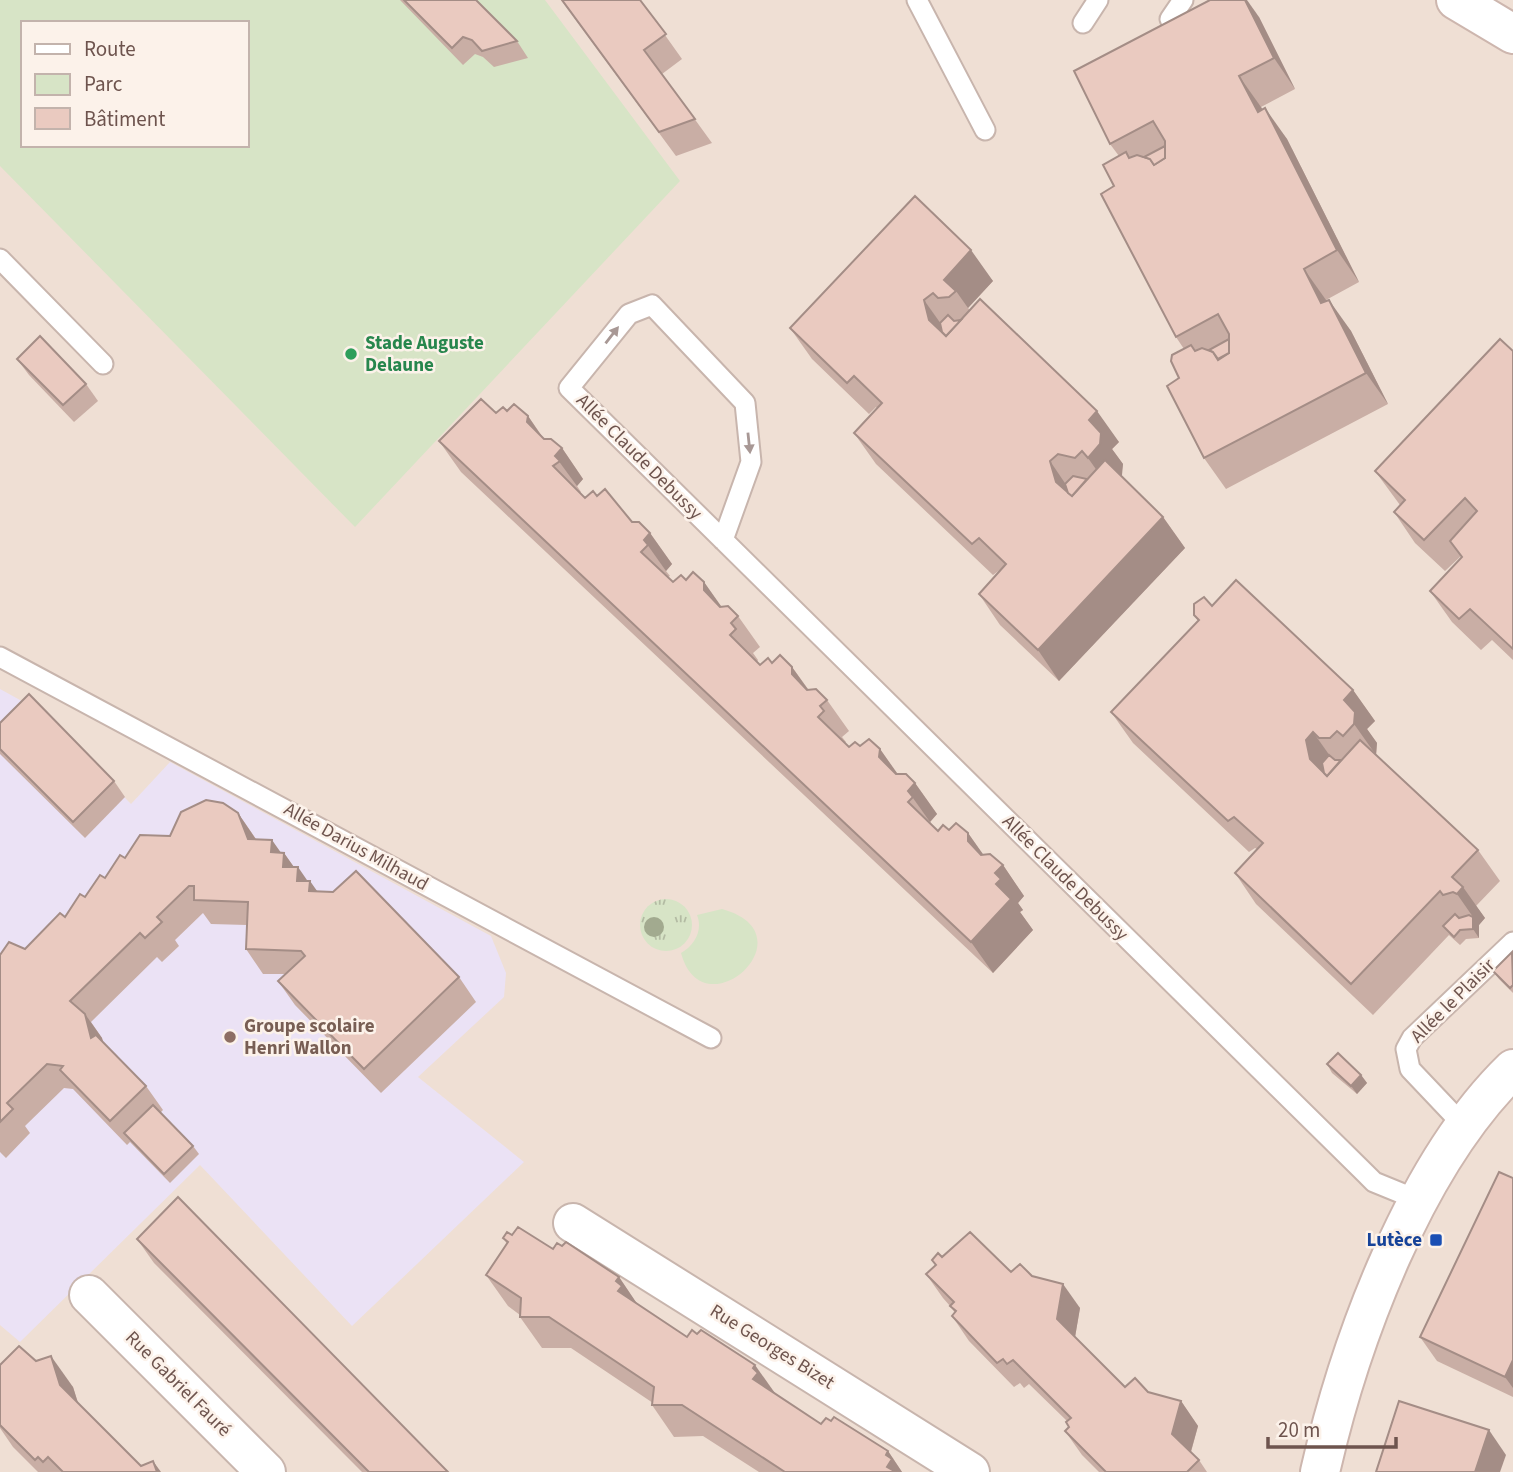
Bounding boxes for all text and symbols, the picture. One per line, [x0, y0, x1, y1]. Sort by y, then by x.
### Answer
legend [21, 21, 248, 147]
text: Route [84, 34, 136, 64]
text: Parc [84, 69, 123, 99]
text: Bâtiment [84, 104, 165, 134]
one-way arrow [604, 326, 619, 344]
place label: Stade Auguste Delaune [365, 330, 484, 379]
marker: Stade Auguste Delaune [343, 346, 359, 362]
street label: Allée Claude Debussy [570, 388, 708, 526]
one-way arrow [744, 432, 755, 454]
street label: Allée Darius Milhaud [279, 796, 433, 898]
street label: Allée Claude Debussy [996, 809, 1134, 947]
street label: Allée le Plaisir [1405, 952, 1502, 1049]
place label: Groupe scolaire Henri Wallon [244, 1013, 375, 1062]
marker: Groupe scolaire Henri Wallon [222, 1029, 238, 1045]
place label: Lutèce [1367, 1227, 1422, 1254]
marker: Lutèce [1428, 1232, 1444, 1248]
street label: Rue Georges Bizet [705, 1298, 840, 1396]
street label: Rue Gabriel Fauré [119, 1325, 237, 1443]
scale bar [1268, 1406, 1396, 1450]
text: 20 m [1278, 1415, 1320, 1445]

